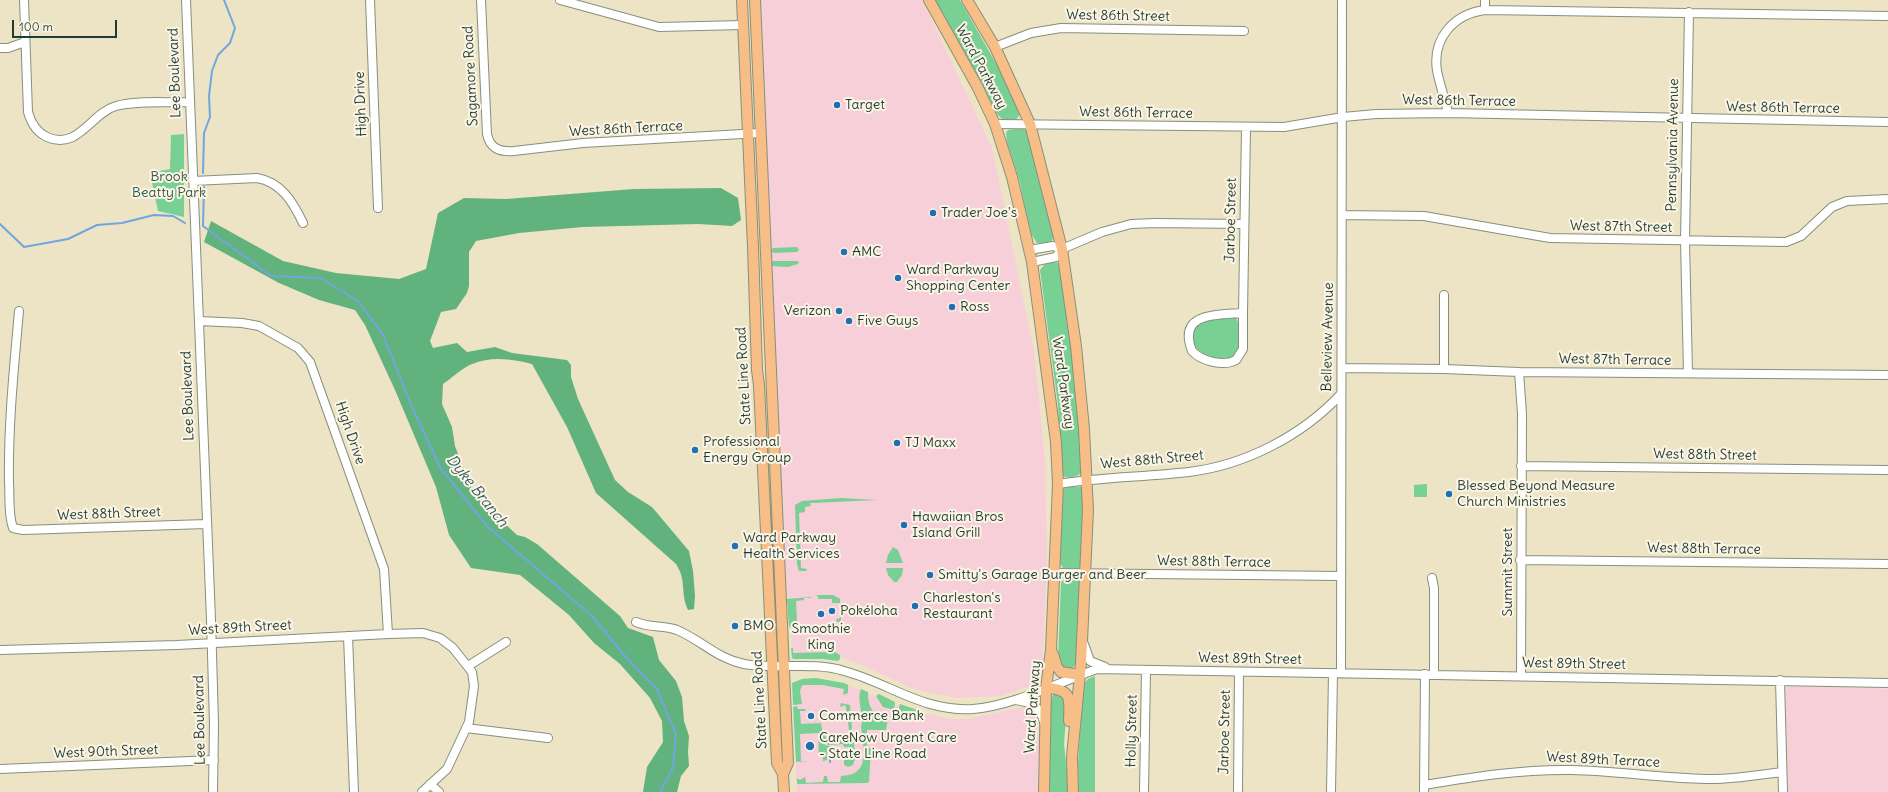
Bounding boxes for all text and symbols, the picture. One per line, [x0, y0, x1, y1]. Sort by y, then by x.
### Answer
street label: West 86th Street [1066, 7, 1170, 25]
scale bar [14, 12, 119, 38]
text: 100 m [19, 19, 53, 34]
street label: Ward Parkway [952, 22, 1010, 112]
street label: Sagamore Road [460, 25, 482, 127]
street label: Lee Boulevard [165, 28, 185, 118]
street label: High Drive [351, 71, 371, 137]
street label: Pennsylvania Avenue [1663, 78, 1683, 212]
street label: West 86th Terrace [1402, 92, 1516, 110]
place label: Target [845, 97, 885, 113]
street label: West 86th Terrace [1726, 99, 1840, 117]
marker: Target [832, 100, 842, 110]
street label: West 86th Terrace [1079, 104, 1193, 122]
street label: West 86th Terrace [569, 118, 683, 140]
park label: Brook Beatty Park [132, 169, 206, 202]
street label: Jarboe Street [1222, 178, 1240, 262]
place label: Trader Joe's [941, 205, 1017, 221]
marker: Trader Joe's [928, 208, 938, 218]
street label: West 87th Street [1570, 218, 1672, 236]
place label: AMC [852, 244, 882, 260]
marker: AMC [839, 247, 849, 257]
place label: Ward Parkway Shopping Center [906, 262, 1010, 294]
marker: Ward Parkway Shopping Center [893, 273, 903, 283]
street label: Belleview Avenue [1319, 282, 1337, 392]
place label: Ross [960, 299, 989, 315]
marker: Ross [947, 302, 957, 312]
place label: Verizon [784, 303, 831, 319]
marker: Verizon [834, 306, 844, 316]
place label: Five Guys [857, 313, 918, 329]
marker: Five Guys [844, 316, 854, 326]
street label: State Line Road [733, 326, 755, 426]
street label: Ward Parkway [1048, 336, 1078, 430]
street label: Lee Boulevard [178, 351, 198, 441]
street label: West 87th Terrace [1558, 351, 1672, 369]
street label: High Drive [331, 399, 369, 467]
place label: Professional Energy Group [703, 434, 791, 466]
place label: TJ Maxx [905, 435, 956, 451]
marker: TJ Maxx [892, 438, 902, 448]
marker: Professional Energy Group [690, 445, 700, 455]
street label: West 88th Street [1653, 446, 1757, 464]
street label: West 88th Street [1100, 447, 1204, 473]
water label: Dyke Branch [442, 451, 512, 531]
place label: Blessed Beyond Measure Church Ministries [1457, 478, 1615, 510]
marker: Blessed Beyond Measure Church Ministries [1444, 489, 1454, 499]
street label: West 88th Street [57, 504, 161, 524]
place label: Hawaiian Bros Island Grill [912, 509, 1004, 542]
marker: Hawaiian Bros Island Grill [899, 520, 909, 530]
street label: Summit Street [1500, 527, 1516, 617]
place label: Ward Parkway Health Services [743, 530, 840, 562]
street label: West 88th Terrace [1647, 540, 1761, 558]
marker: Ward Parkway Health Services [730, 541, 740, 551]
street label: West 88th Terrace [1157, 553, 1271, 571]
place label: Smitty's Garage Burger and Beer [938, 567, 1146, 583]
marker: Smitty's Garage Burger and Beer [925, 570, 935, 580]
place label: Charleston's Restaurant [923, 590, 1001, 622]
marker: Charleston's Restaurant [910, 601, 920, 611]
place label: Pokéloha [840, 603, 898, 619]
marker: Pokéloha [827, 606, 837, 616]
marker: Smoothie King [816, 609, 826, 619]
street label: West 89th Street [188, 617, 292, 639]
place label: BMO [743, 618, 774, 634]
marker: BMO [730, 621, 740, 631]
place label: Smoothie King [791, 621, 851, 654]
street label: State Line Road [749, 650, 771, 750]
street label: West 89th Street [1198, 650, 1302, 668]
street label: West 89th Street [1522, 655, 1626, 673]
street label: Ward Parkway [1021, 660, 1045, 754]
street label: Lee Boulevard [191, 675, 209, 765]
street label: Jarboe Street [1216, 690, 1234, 774]
street label: Holly Street [1123, 694, 1141, 768]
place label: Commerce Bank [819, 708, 924, 724]
marker: Commerce Bank [806, 711, 816, 721]
place label: CareNow Urgent Care - State Line Road [819, 730, 957, 762]
marker: CareNow Urgent Care - State Line Road [804, 740, 816, 752]
street label: West 90th Street [53, 742, 159, 762]
street label: West 89th Terrace [1546, 749, 1660, 771]

